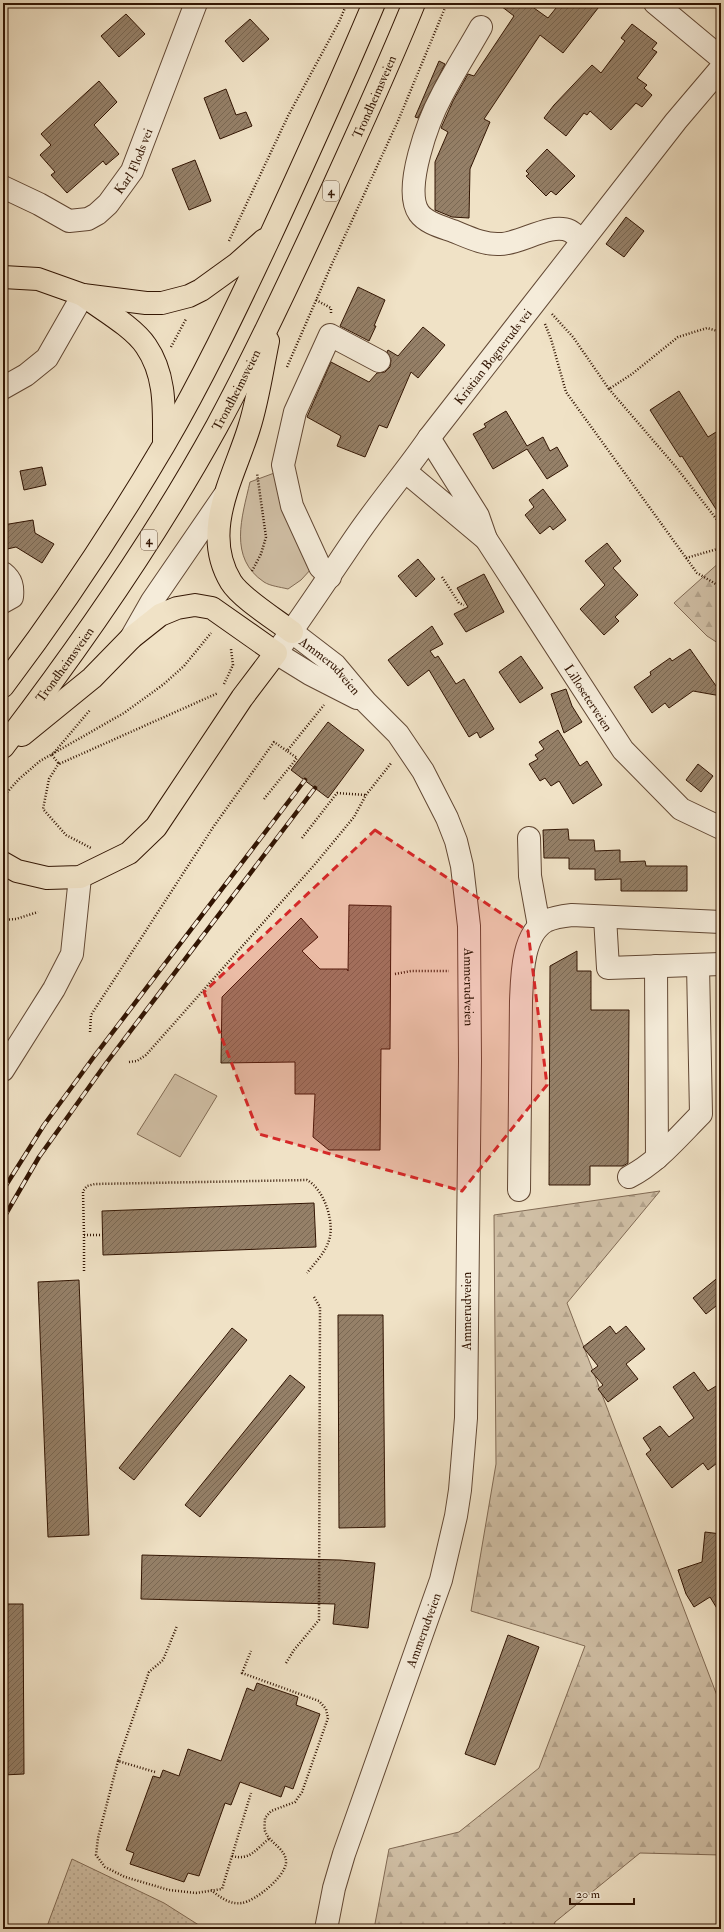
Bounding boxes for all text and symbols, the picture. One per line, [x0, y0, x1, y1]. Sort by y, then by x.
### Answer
street label: Trondheimsveien [349, 53, 400, 141]
street label: Karl Flods vei [111, 126, 157, 197]
road number: 4 [323, 181, 339, 201]
street label: Kristian Bogneruds vei [451, 306, 536, 408]
street label: Trondheimsveien [209, 347, 264, 434]
road number: 4 [141, 530, 157, 550]
street label: Trondheimsveien [33, 624, 98, 706]
street label: Ammerudveien [295, 633, 364, 699]
street label: Lilloseterveien [560, 661, 616, 735]
street label: Ammerudveien [460, 947, 477, 1027]
street label: Ammerudveien [459, 1272, 475, 1351]
street label: Ammerudveien [403, 1591, 445, 1671]
scale bar [570, 1880, 634, 1906]
text: 20 m [576, 1887, 601, 1902]

